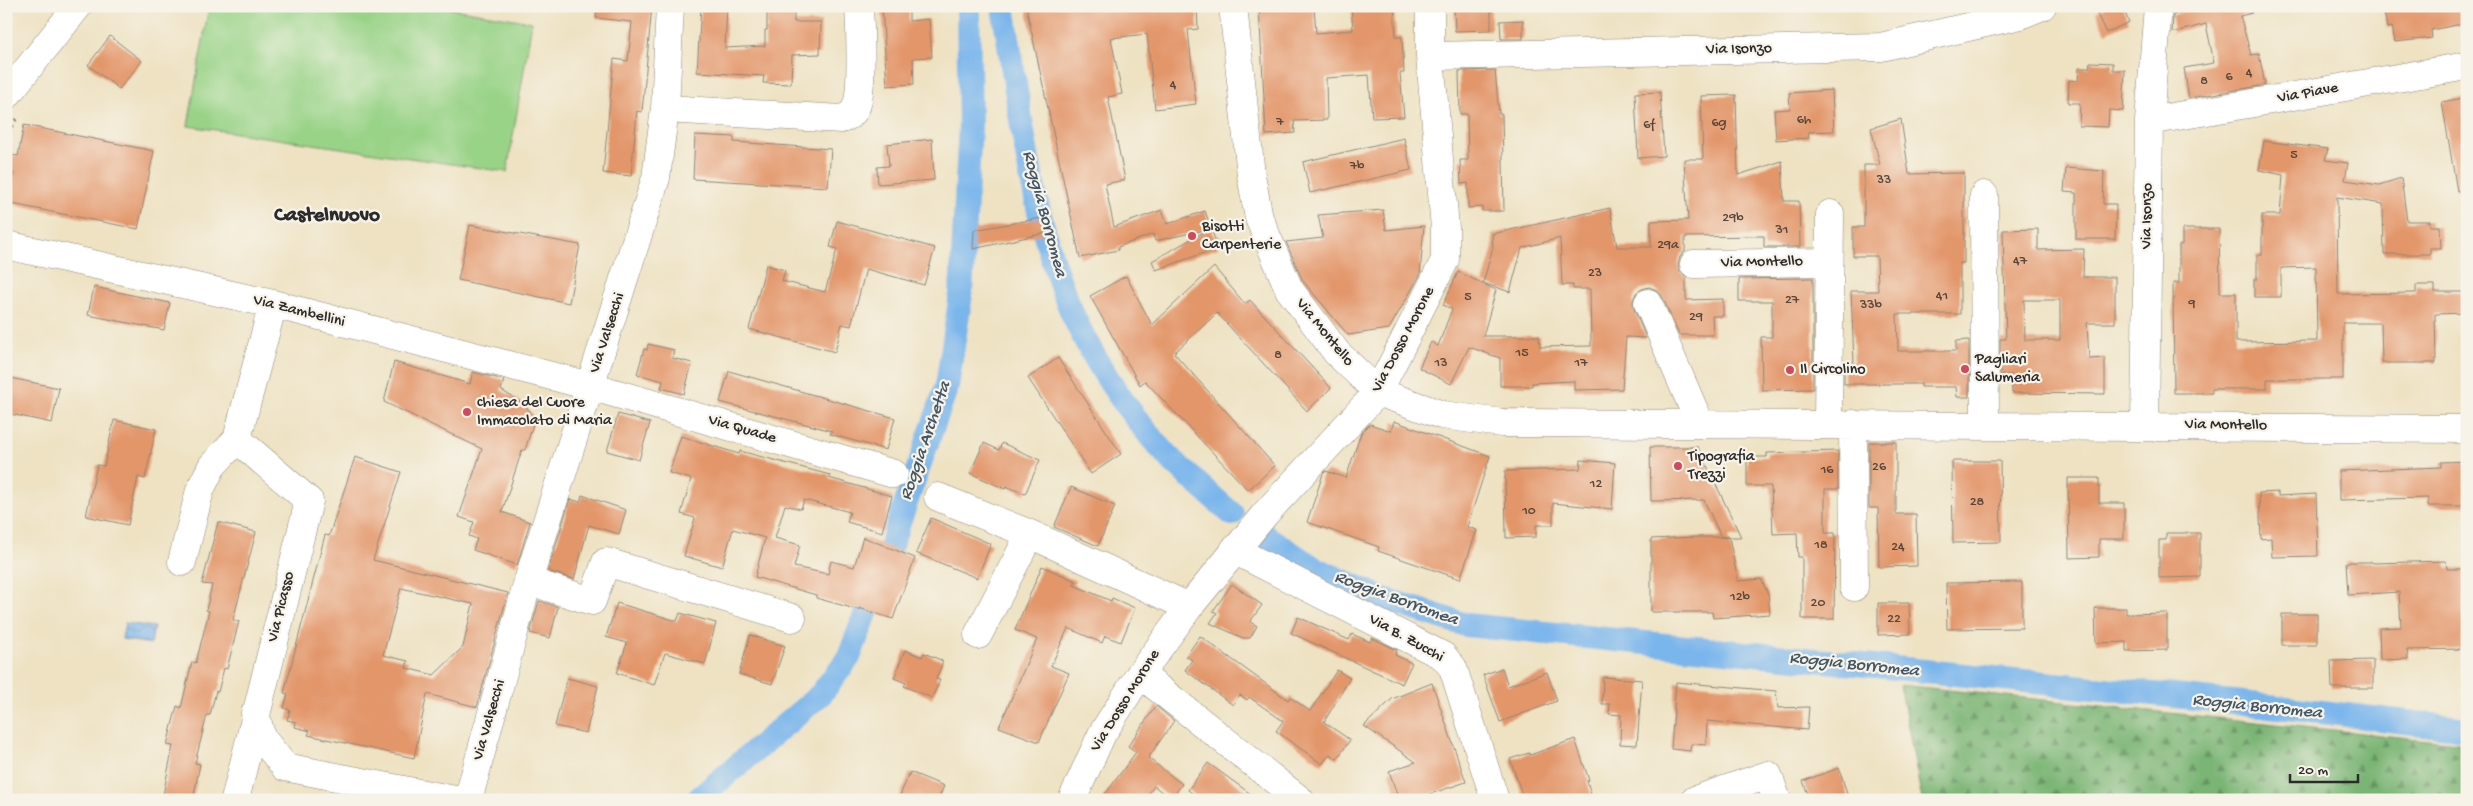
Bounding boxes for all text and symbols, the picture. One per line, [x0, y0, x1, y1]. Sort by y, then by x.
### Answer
street label: Via Isonzo [1705, 40, 1772, 60]
house number: 4 [2246, 65, 2253, 82]
house number: 6 [2225, 69, 2233, 86]
house number: 8 [2200, 73, 2208, 90]
house number: 4 [1170, 77, 1177, 94]
street label: Via Piave [2275, 79, 2341, 109]
house number: 6h [1797, 112, 1812, 129]
house number: 7 [1275, 114, 1284, 131]
house number: 6g [1711, 115, 1727, 132]
house number: 6f [1643, 117, 1656, 134]
house number: 5 [2290, 147, 2298, 164]
water label: Roggia Borromea [1017, 148, 1071, 281]
house number: 7b [1349, 158, 1365, 175]
house number: 33 [1876, 172, 1891, 189]
street label: Via Isonzo [2138, 183, 2158, 250]
district label: Castelnuovo [273, 204, 380, 229]
house number: 29b [1722, 210, 1744, 227]
place label: Bisotti Carpenterie [1201, 218, 1282, 255]
house number: 31 [1775, 222, 1788, 239]
marker: Bisotti Carpenterie [1186, 230, 1198, 242]
house number: 29a [1657, 237, 1680, 254]
street label: Via Montello [1720, 253, 1803, 273]
house number: 47 [2013, 253, 2028, 270]
house number: 23 [1588, 265, 1602, 282]
street label: Via Dosso Morone [1368, 283, 1440, 397]
house number: 41 [1936, 288, 1948, 305]
house number: 5 [1464, 289, 1472, 306]
street label: Via Valsecchi [586, 290, 630, 377]
street label: Via Zambellini [250, 291, 347, 333]
house number: 27 [1785, 292, 1800, 309]
street label: Via Montello [1290, 294, 1357, 371]
house number: 9 [2187, 296, 2196, 313]
house number: 33b [1859, 297, 1883, 314]
house number: 29 [1689, 309, 1703, 326]
house number: 15 [1514, 345, 1529, 362]
house number: 8 [1274, 347, 1282, 364]
place label: Pagliari Salumeria [1974, 351, 2041, 388]
house number: 13 [1434, 355, 1447, 372]
house number: 17 [1574, 355, 1588, 372]
place label: Il Circolino [1800, 361, 1866, 380]
marker: Pagliari Salumeria [1959, 363, 1971, 375]
marker: Il Circolino [1784, 364, 1796, 376]
water label: Roggia Archetta [896, 378, 956, 503]
place label: chiesa del Cuore Immacolato di Maria [477, 394, 613, 431]
marker: chiesa del Cuore Immacolato di Maria [461, 406, 473, 418]
street label: Via Quade [705, 411, 779, 449]
street label: Via Montello [2184, 416, 2267, 436]
place label: Tipografia Trezzi [1687, 448, 1756, 485]
house number: 26 [1872, 459, 1887, 476]
marker: Tipografia Trezzi [1672, 460, 1684, 472]
house number: 16 [1820, 462, 1834, 479]
house number: 12 [1589, 476, 1602, 493]
house number: 28 [1970, 494, 1985, 511]
house number: 10 [1521, 503, 1536, 520]
house number: 18 [1813, 537, 1828, 554]
house number: 24 [1891, 539, 1905, 556]
water label: Roggia Borromea [1331, 567, 1462, 631]
street label: Via Picasso [264, 570, 300, 645]
house number: 12b [1729, 589, 1751, 606]
house number: 20 [1811, 595, 1825, 612]
street label: Via B. Zucchi [1364, 610, 1447, 667]
house number: 22 [1887, 611, 1901, 628]
street label: Via Dosso Morone [1086, 646, 1165, 756]
water label: Roggia Borromea [1788, 648, 1921, 682]
street label: Via Valsecchi [469, 677, 511, 764]
water label: Roggia Borromea [2191, 690, 2324, 724]
scale bar [2290, 751, 2358, 783]
text: 20 m [2298, 762, 2328, 780]

